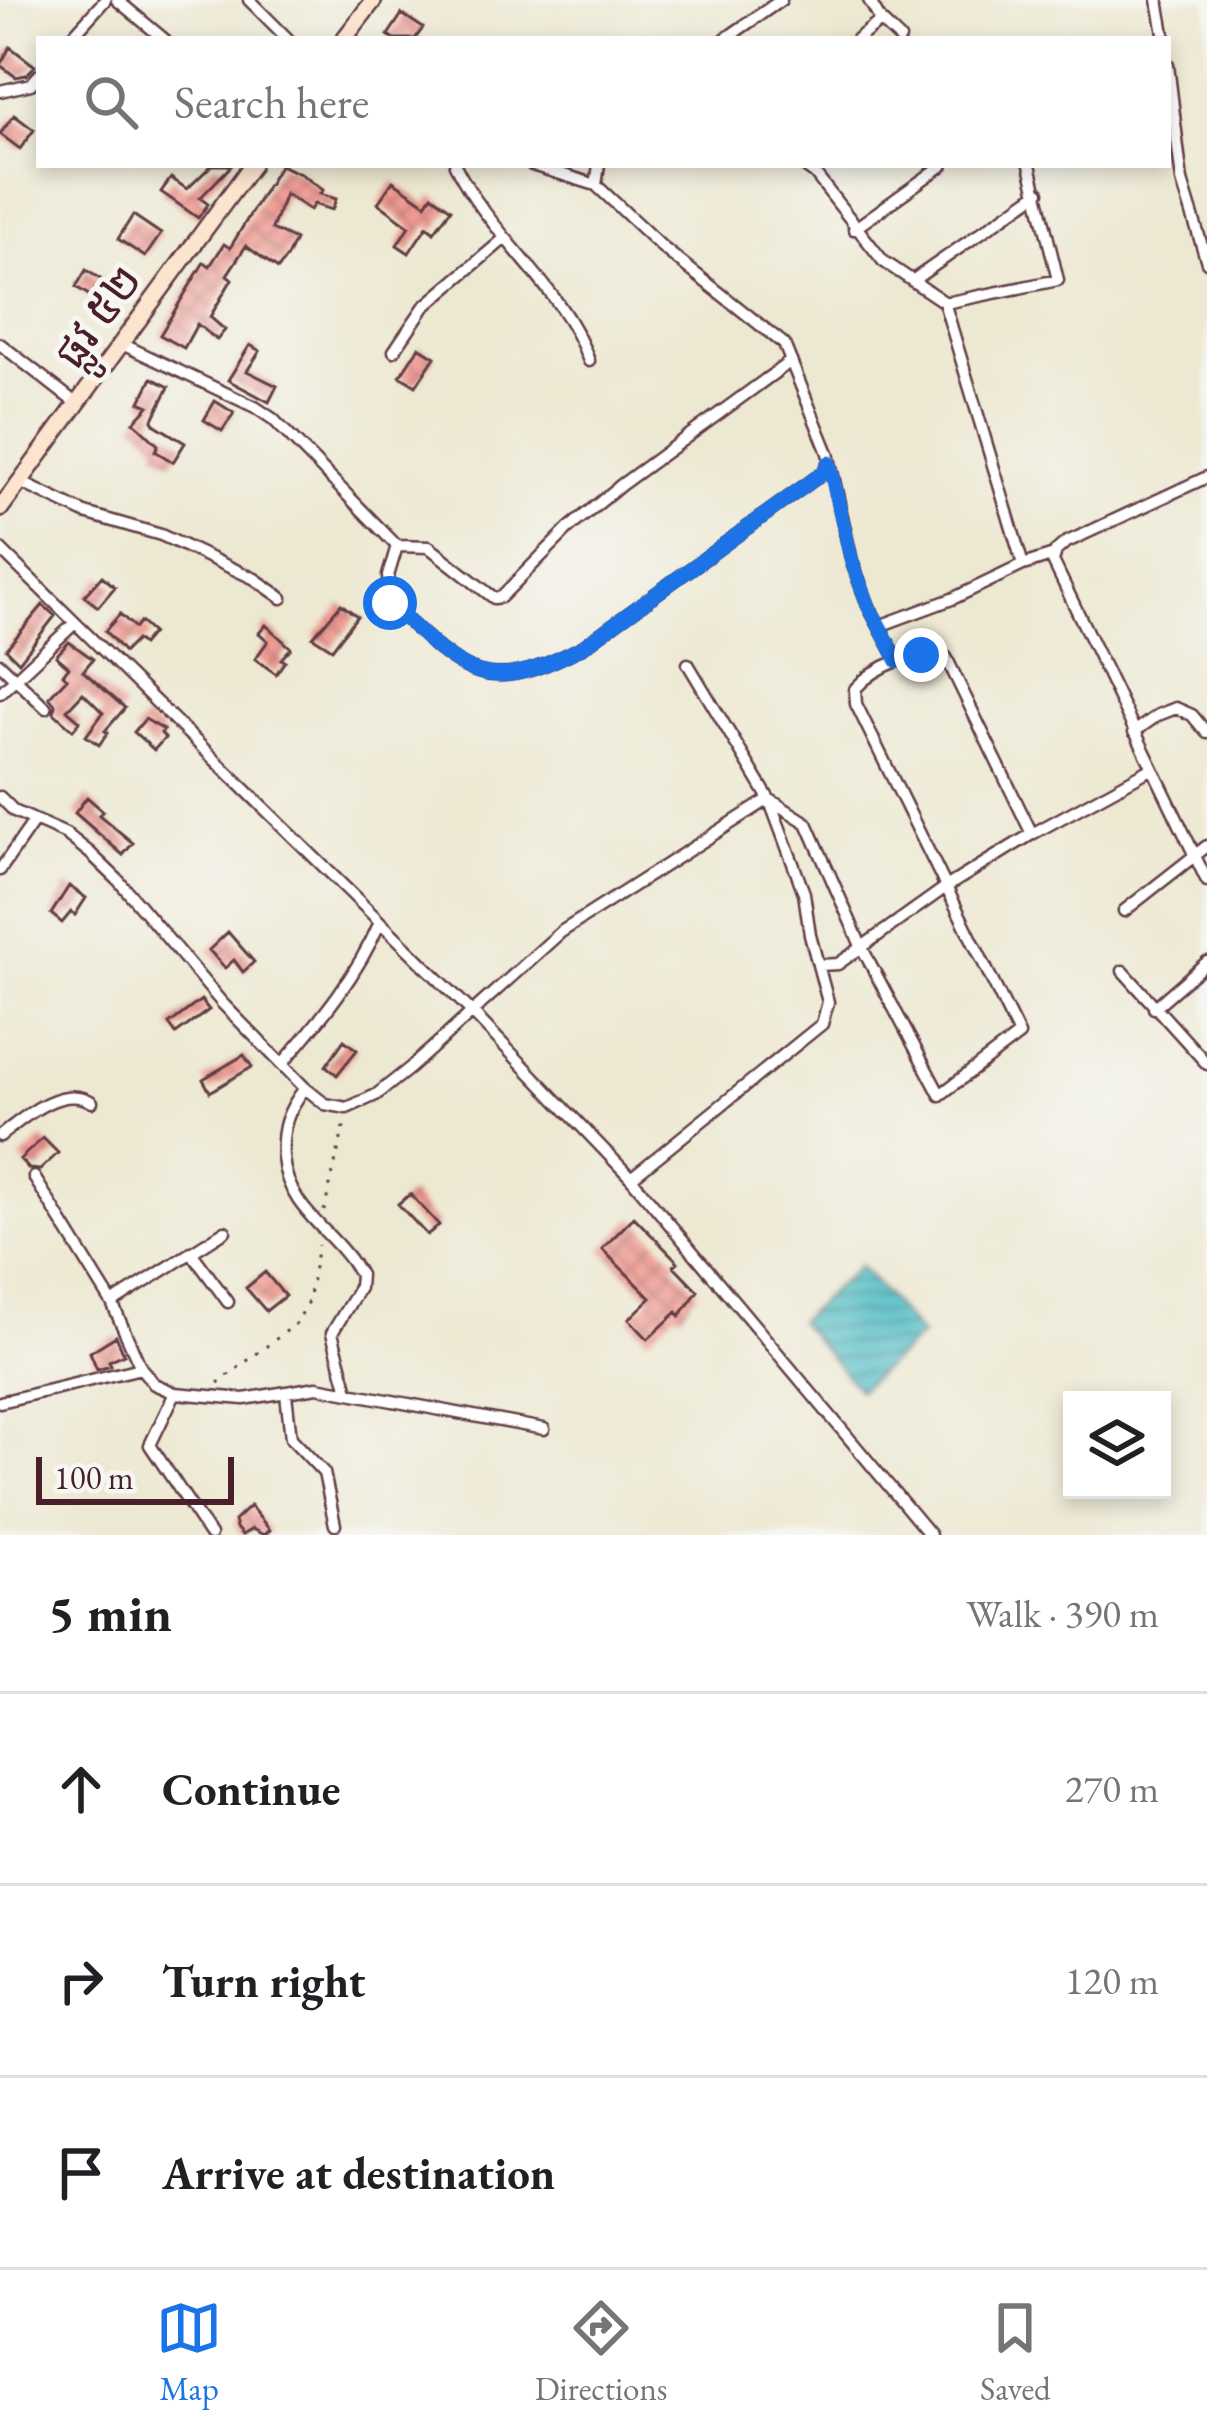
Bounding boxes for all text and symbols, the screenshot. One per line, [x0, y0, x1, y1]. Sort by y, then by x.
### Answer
search box [36, 36, 1171, 168]
icon: search [78, 69, 144, 135]
text: Search here [174, 73, 369, 131]
street label: ផ្លូវ ៥២ [40, 253, 163, 386]
route start [363, 576, 417, 630]
route end [894, 628, 948, 682]
map controls [1063, 1391, 1171, 1499]
button: layers [1063, 1391, 1171, 1499]
scale bar [36, 1451, 234, 1504]
text: 100 m [54, 1456, 134, 1499]
text: 5 min [48, 1580, 172, 1646]
text: Walk · 390 m [966, 1588, 1159, 1639]
icon: ahead [48, 1756, 114, 1822]
text: Continue [162, 1760, 340, 1818]
text: 270 m [1065, 1763, 1159, 1814]
icon: right [48, 1948, 114, 2014]
text: Turn right [162, 1952, 365, 2010]
text: 120 m [1065, 1955, 1159, 2006]
icon: arrive [48, 2140, 114, 2206]
text: Arrive at destination [162, 2144, 555, 2202]
tab: Map [156, 2295, 222, 2410]
tab: Directions [535, 2295, 668, 2410]
tab: Saved [980, 2295, 1051, 2410]

